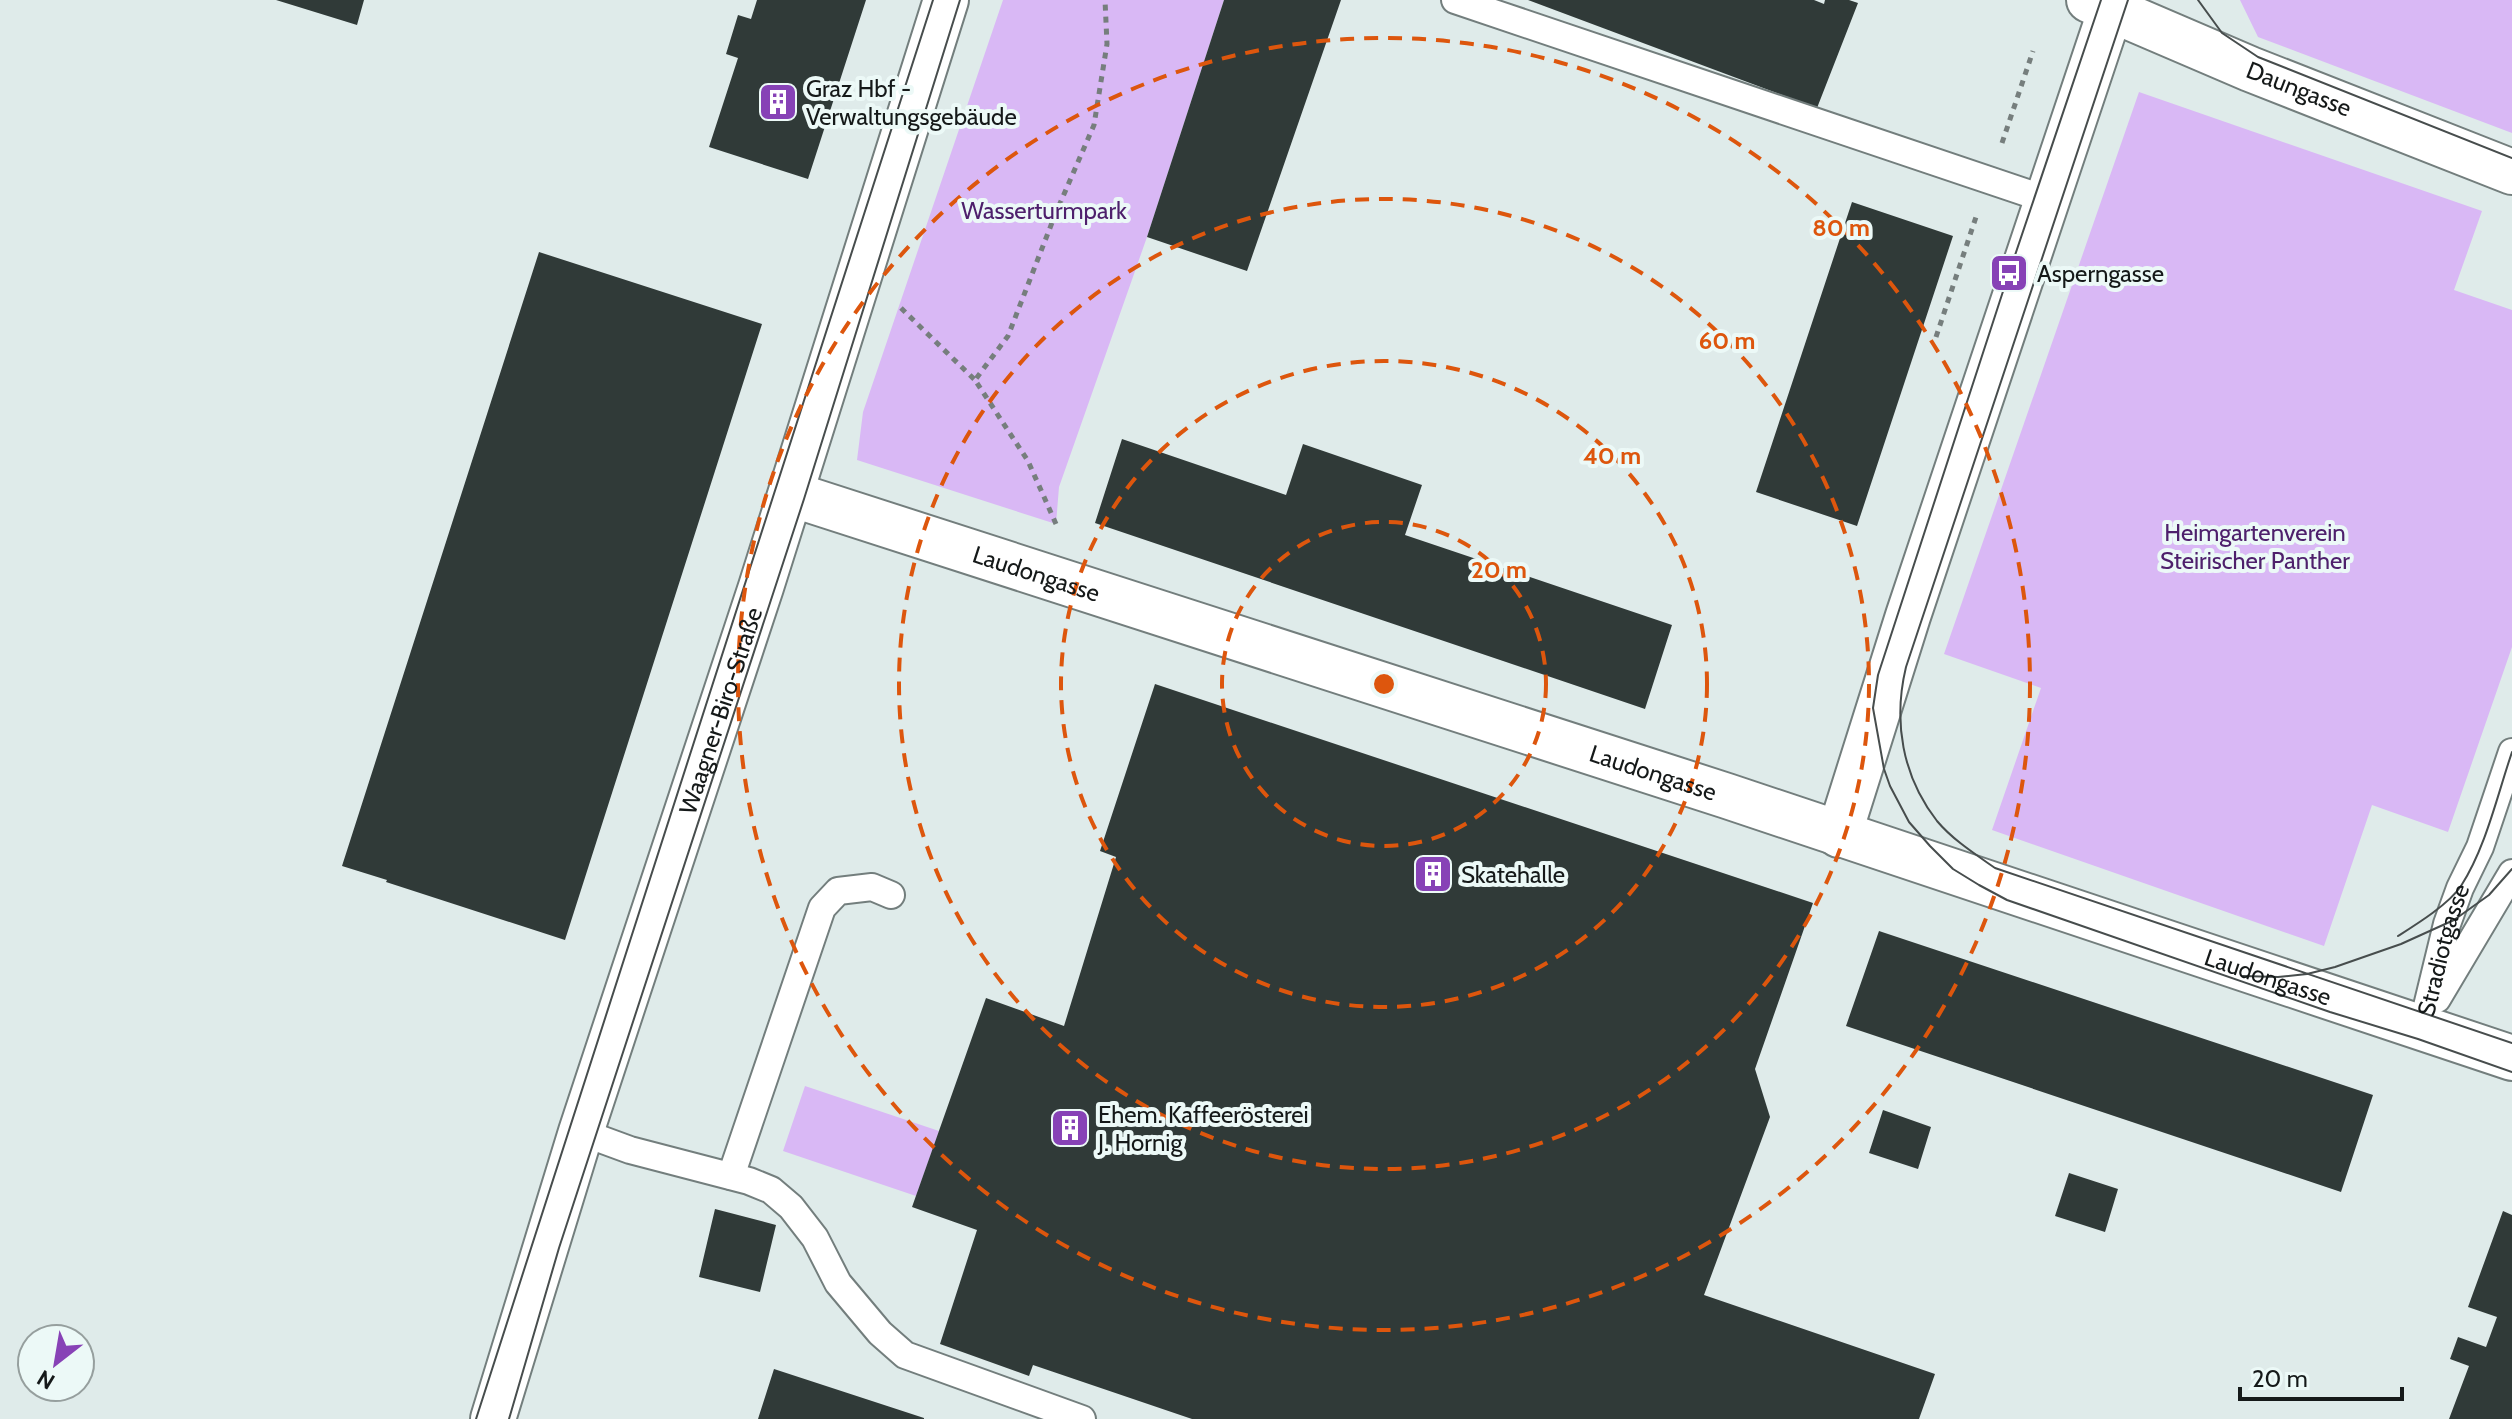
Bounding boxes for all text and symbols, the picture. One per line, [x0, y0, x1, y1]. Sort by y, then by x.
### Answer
street label: Daungasse [2242, 55, 2356, 122]
place label: Graz Hbf - Verwaltungsgebäude [806, 74, 1017, 131]
building icon: Graz Hbf - Verwaltungsgebäude [757, 81, 799, 123]
park label: Wasserturmpark [961, 196, 1127, 225]
text: 80 m [1812, 213, 1870, 242]
bus stop icon: Asperngasse [1988, 252, 2030, 294]
place label: Asperngasse [2037, 259, 2164, 288]
text: 60 m [1699, 326, 1755, 355]
text: 40 m [1583, 441, 1641, 470]
park label: Heimgartenverein Steirischer Panther [2160, 518, 2350, 575]
street label: Laudongasse [969, 539, 1104, 607]
text: 20 m [1471, 555, 1527, 584]
street label: Waagner-Biro-Straße [673, 603, 768, 818]
centre of rings [1370, 670, 1398, 698]
street label: Laudongasse [1586, 738, 1720, 806]
building icon: Skatehalle [1412, 853, 1454, 895]
place label: Skatehalle [1461, 860, 1565, 889]
street label: Stradiotgasse [2411, 880, 2475, 1019]
street label: Laudongasse [2201, 942, 2335, 1011]
place label: Ehem. Kaffeerösterei J. Hornig [1097, 1100, 1309, 1157]
building icon: Ehem. Kaffeerösterei J. Hornig [1049, 1107, 1091, 1149]
north arrow [16, 1323, 96, 1403]
scale bar [2240, 1351, 2402, 1401]
text: N [32, 1364, 60, 1395]
text: 20 m [2252, 1364, 2308, 1393]

